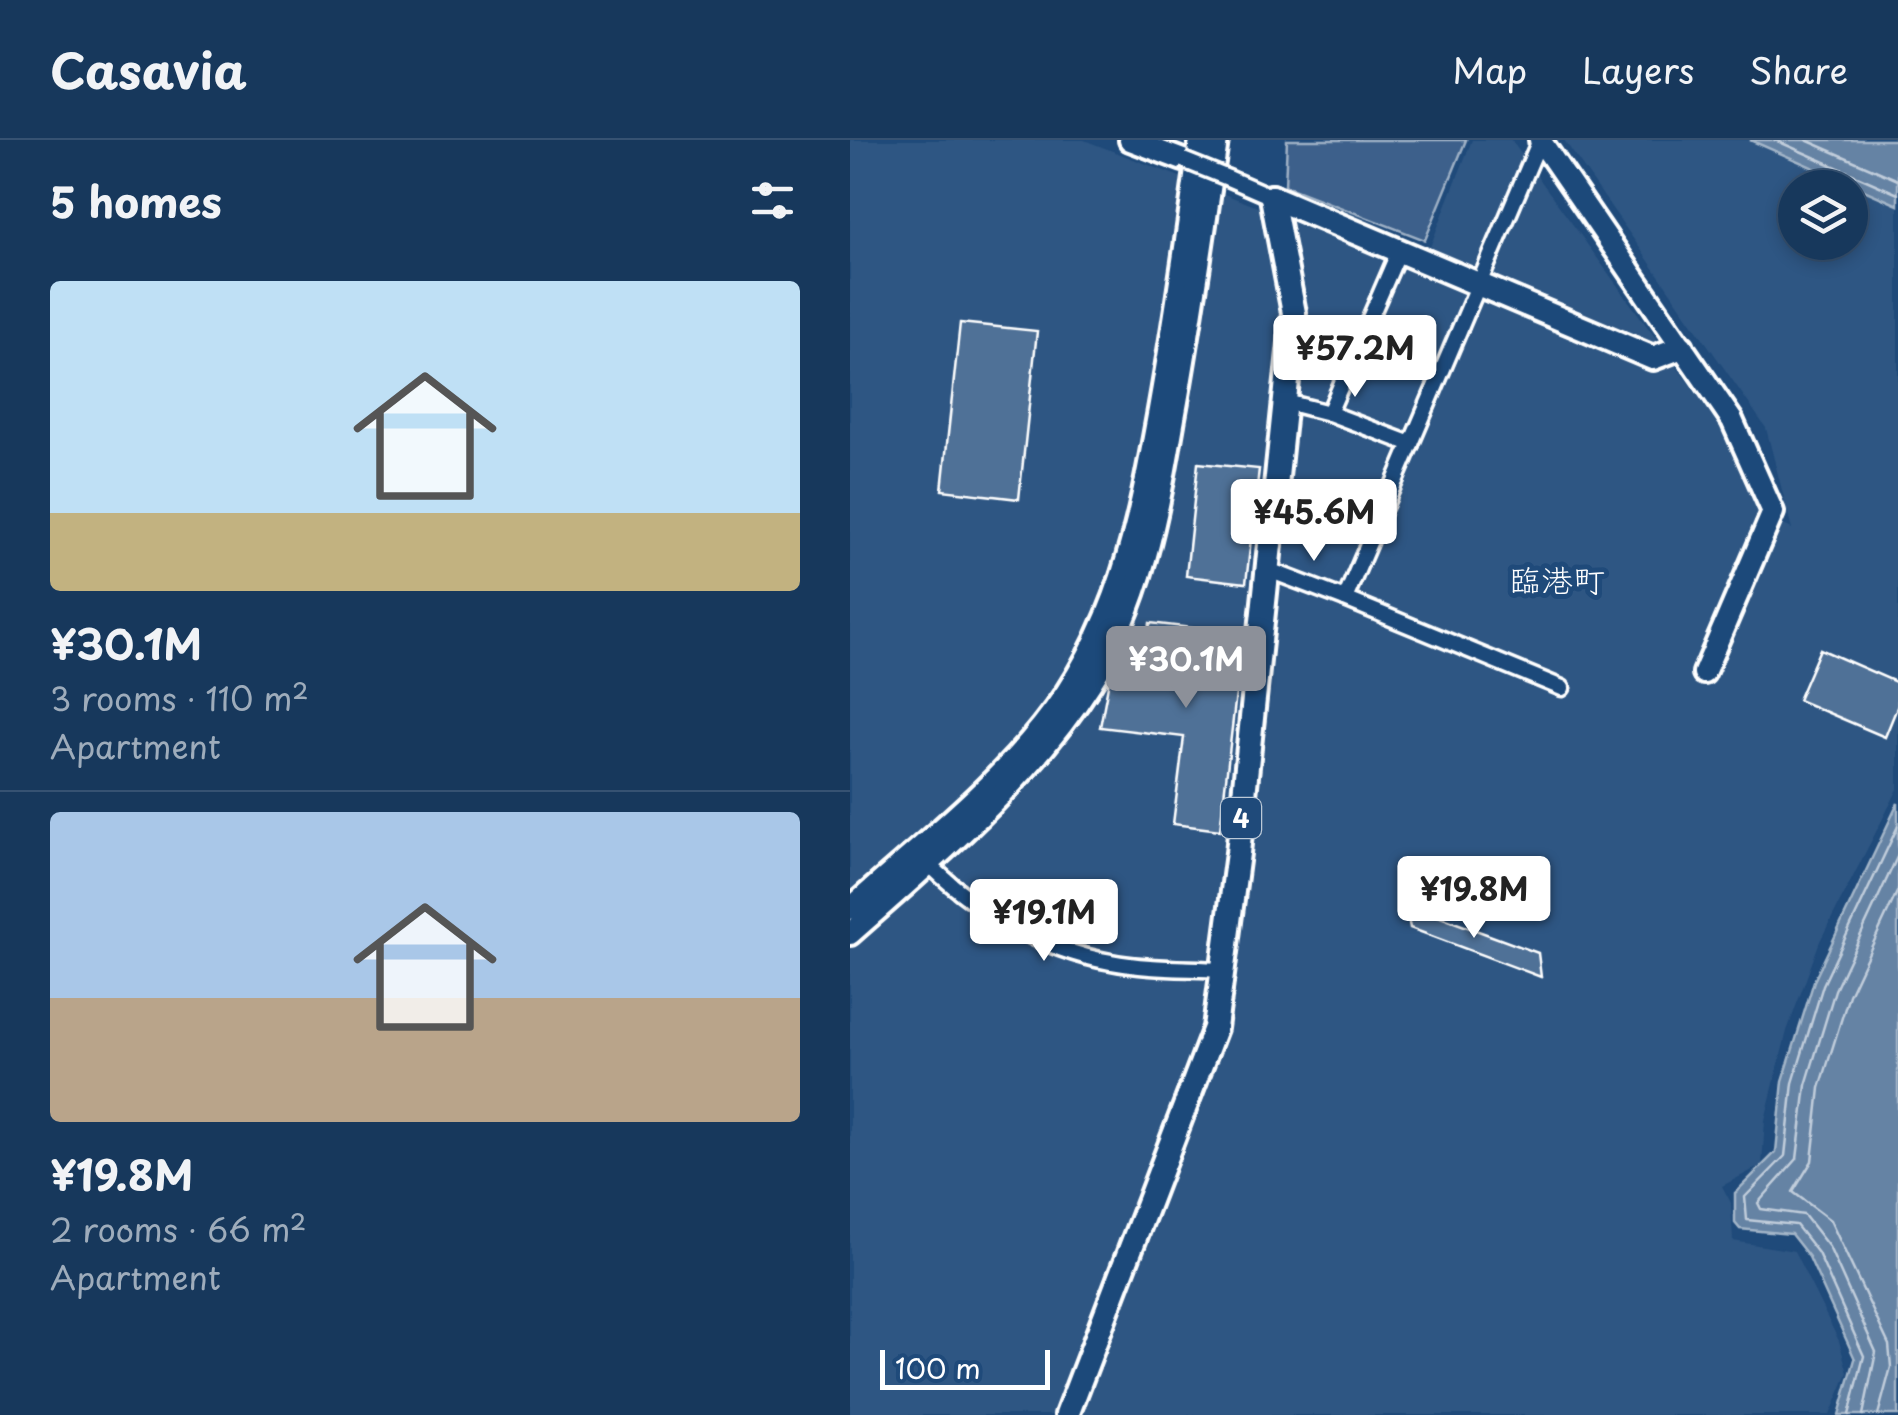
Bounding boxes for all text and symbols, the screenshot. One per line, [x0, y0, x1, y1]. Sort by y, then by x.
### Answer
text: Casavia [50, 33, 247, 105]
text: Map [1452, 43, 1527, 96]
text: Layers [1582, 43, 1694, 96]
text: Share [1749, 43, 1848, 96]
text: 5 homes [50, 169, 222, 232]
map controls [1778, 170, 1868, 260]
button: layers [1778, 170, 1868, 260]
icon: filters [745, 173, 800, 228]
pin: ¥57.2M [1274, 315, 1436, 400]
text: ¥57.2M [1295, 323, 1415, 371]
icon: home [335, 346, 515, 526]
pin: ¥45.6M [1233, 479, 1395, 564]
text: ¥45.6M [1253, 487, 1375, 535]
district label: 臨港町 [1509, 555, 1605, 603]
text: ¥30.1M [50, 611, 202, 674]
pin: ¥30.1M [1105, 626, 1267, 711]
text: ¥30.1M [1128, 634, 1244, 682]
text: 3 rooms · 110 m² [50, 674, 309, 722]
text: Apartment [50, 722, 221, 770]
road number: 4 [1221, 798, 1261, 838]
pin: ¥19.8M [1393, 856, 1555, 941]
text: ¥19.8M [1419, 864, 1529, 912]
icon: home [335, 877, 515, 1057]
pin: ¥19.1M [963, 879, 1125, 964]
text: ¥19.1M [992, 887, 1096, 935]
text: ¥19.8M [50, 1142, 193, 1205]
text: 2 rooms · 66 m² [50, 1205, 307, 1253]
text: Apartment [50, 1253, 221, 1301]
scale bar [880, 1345, 1050, 1390]
text: 100 m [895, 1346, 981, 1389]

